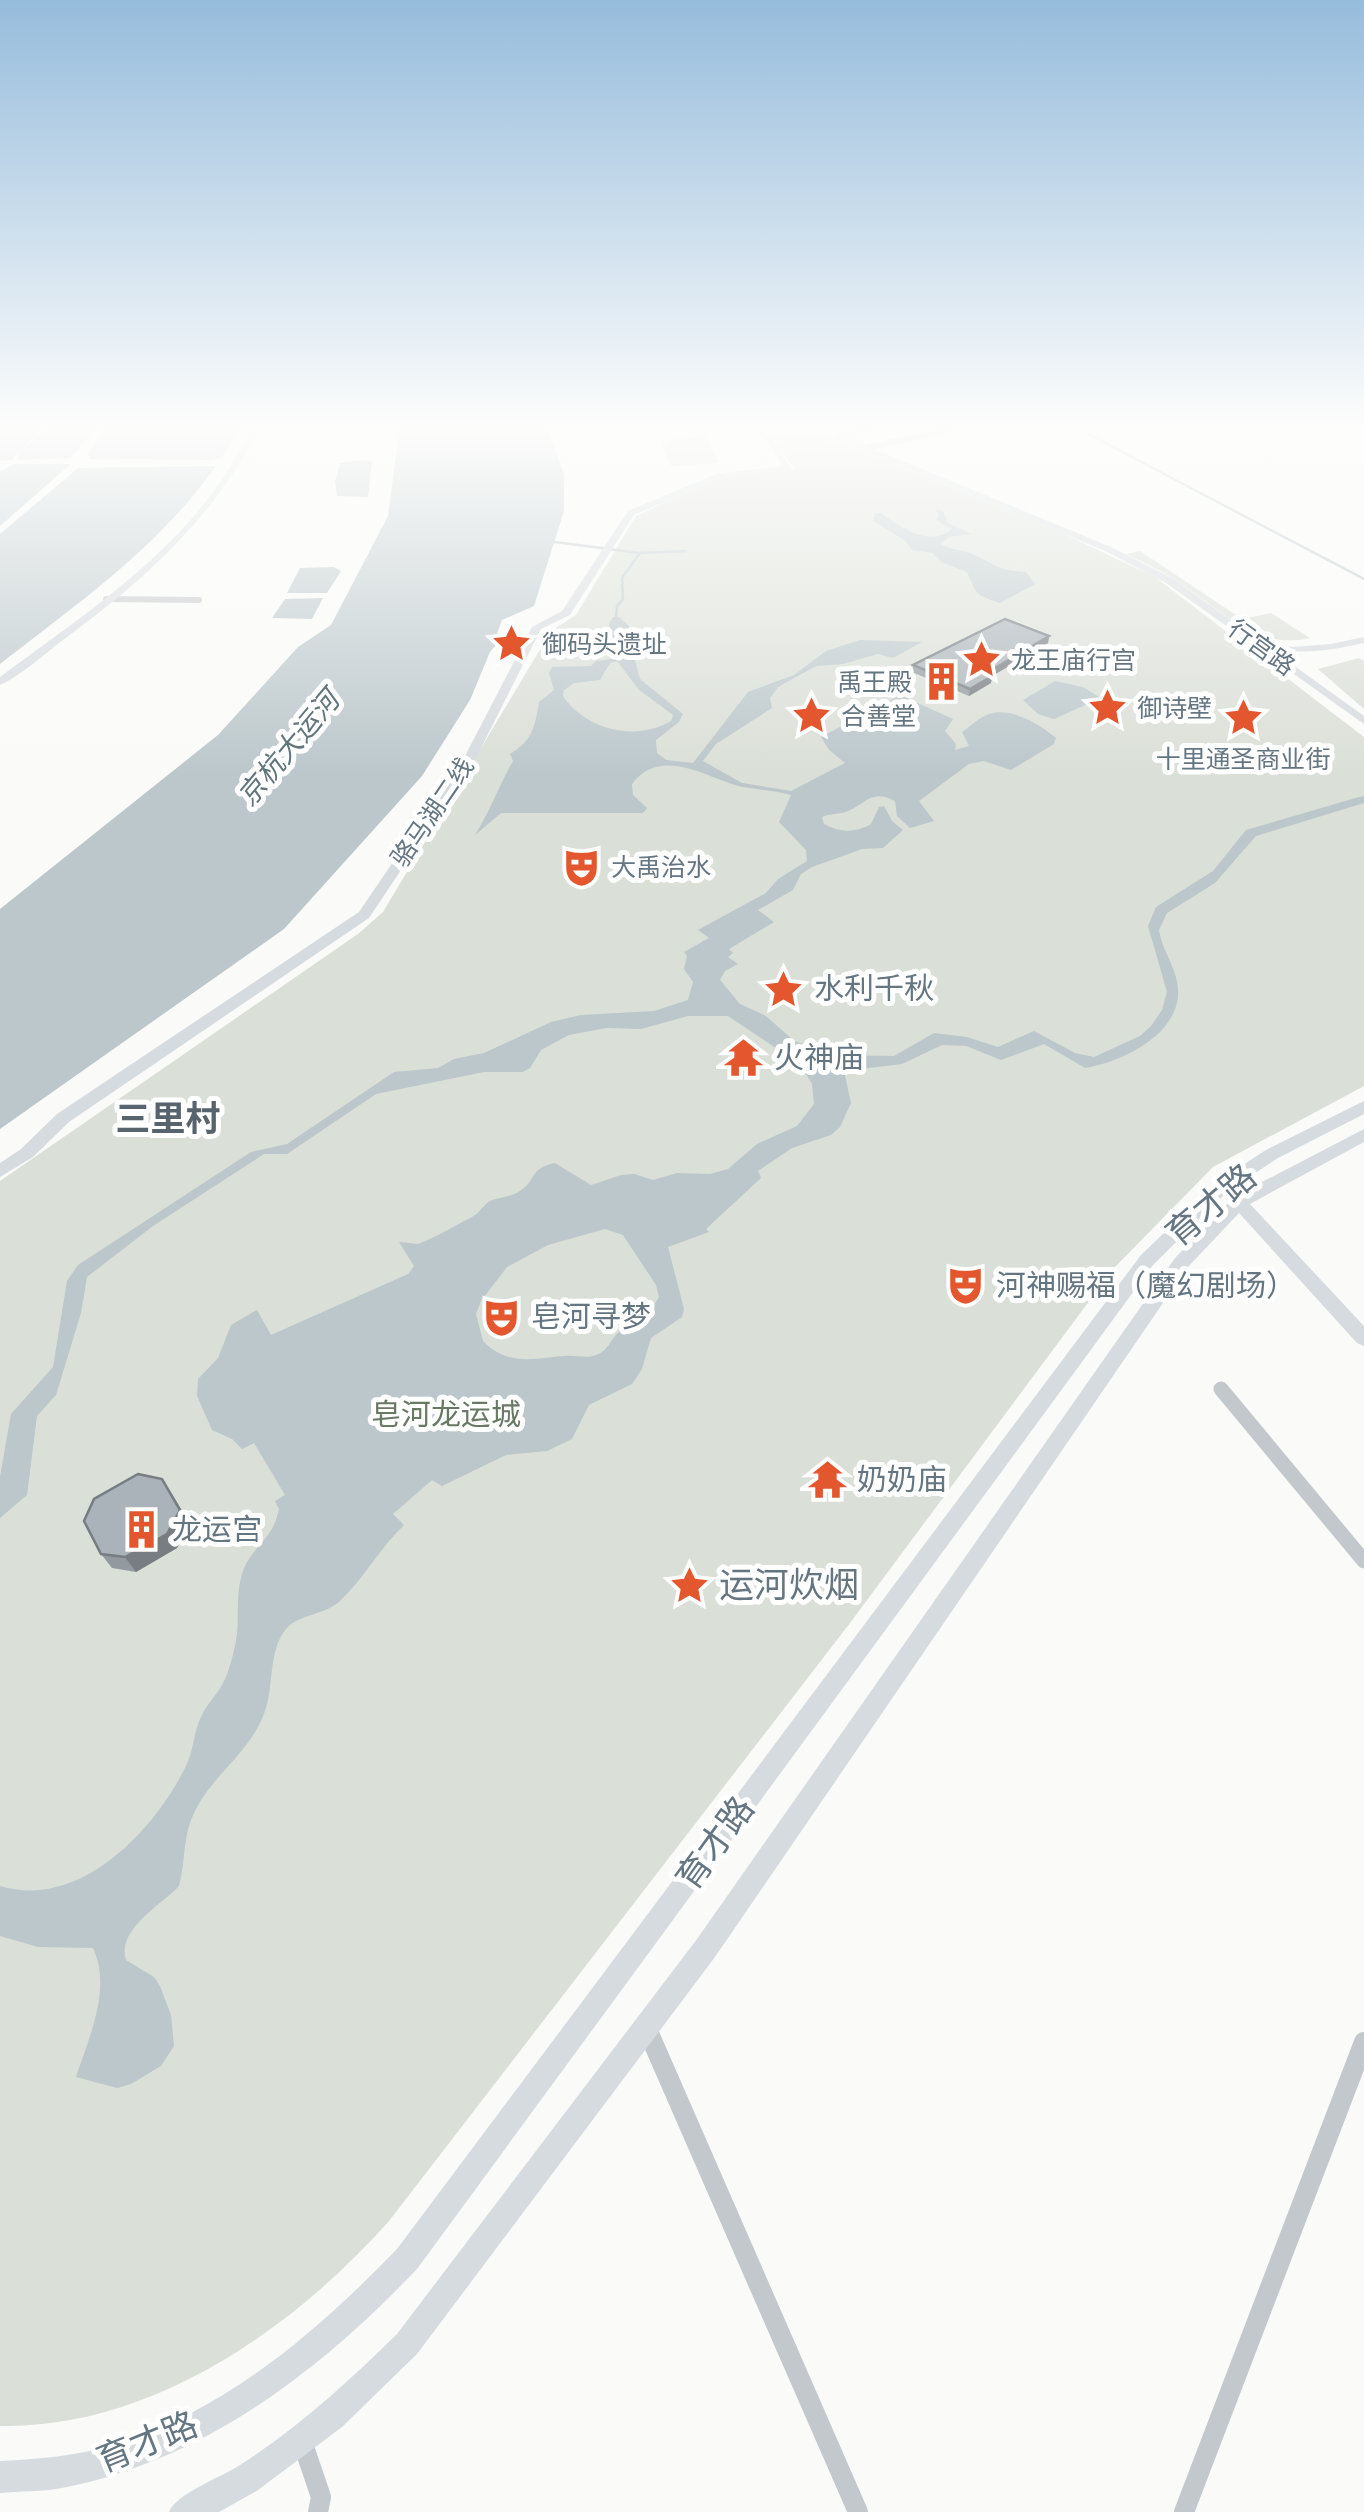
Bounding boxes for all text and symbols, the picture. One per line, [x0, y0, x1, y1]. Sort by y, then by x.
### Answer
street label: 行宫路 [1223, 612, 1302, 681]
place icon: 御码头遗址 [491, 623, 533, 665]
place label: 御码头遗址 [542, 628, 667, 659]
place icon: 龙王庙行宫 [960, 639, 1002, 681]
place label: 龙王庙行宫 [1011, 644, 1136, 675]
building icon: 禹王殿 [921, 661, 963, 703]
place label: 禹王殿 [837, 666, 912, 697]
water label: 京杭大运河 [229, 679, 349, 813]
place icon: 御诗壁 [1086, 687, 1128, 729]
place label: 御诗壁 [1137, 692, 1212, 723]
place icon: 合善堂 [790, 695, 832, 737]
place icon: 十里通圣商业街 [1222, 697, 1264, 739]
place label: 合善堂 [841, 700, 916, 731]
place label: 十里通圣商业街 [1155, 743, 1331, 774]
street label: 骆马湖二线 [384, 751, 479, 872]
theatre icon: 大禹治水 [560, 846, 602, 888]
place label: 大禹治水 [611, 851, 711, 882]
place icon: 水利千秋 [763, 968, 805, 1010]
place label: 水利千秋 [814, 969, 934, 1007]
temple icon: 火神庙 [723, 1037, 765, 1079]
place label: 火神庙 [774, 1038, 864, 1076]
district label: 三里村 [115, 1096, 221, 1140]
street label: 育才路 [1156, 1154, 1265, 1255]
theatre icon: 河神赐福（魔幻剧场） [945, 1265, 987, 1307]
place label: 河神赐福（魔幻剧场） [996, 1266, 1296, 1304]
theatre icon: 皂河寻梦 [480, 1296, 522, 1338]
place label: 皂河寻梦 [531, 1297, 651, 1335]
park label: 皂河龙运城 [371, 1395, 521, 1433]
temple icon: 奶奶庙 [806, 1459, 848, 1501]
place label: 奶奶庙 [857, 1460, 947, 1498]
building icon: 龙运宫 [121, 1509, 163, 1551]
place label: 龙运宫 [172, 1510, 262, 1548]
place label: 运河炊烟 [719, 1562, 859, 1606]
place icon: 运河炊烟 [668, 1564, 710, 1606]
street label: 育才路 [666, 1787, 763, 1898]
street label: 育才路 [90, 2401, 204, 2481]

